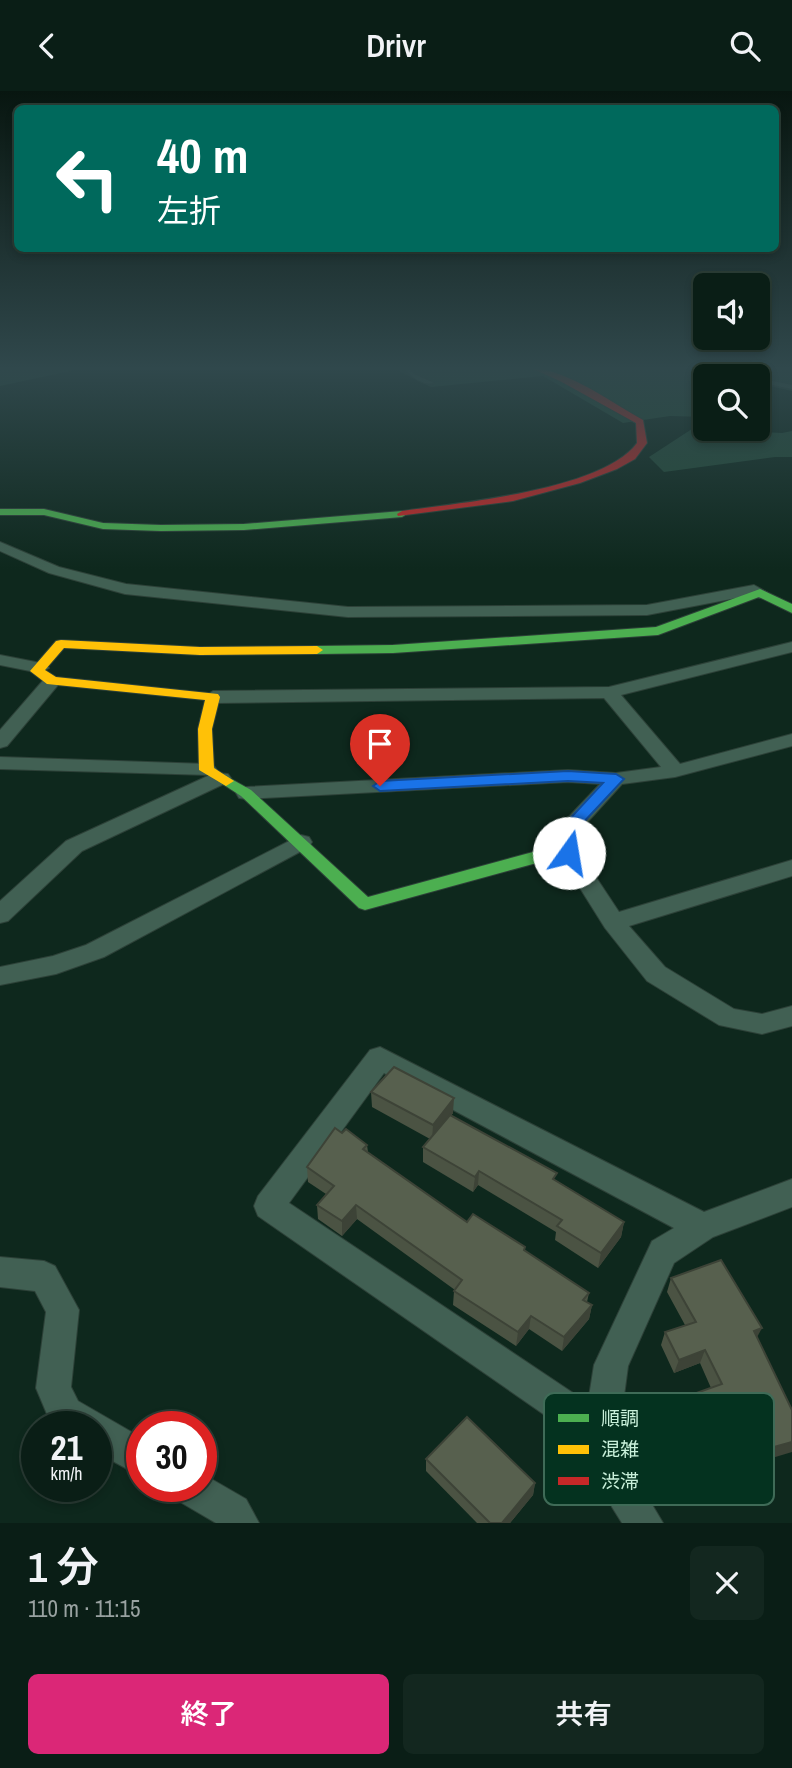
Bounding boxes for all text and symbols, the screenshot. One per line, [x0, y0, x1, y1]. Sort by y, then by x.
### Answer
text: Drivr [366, 24, 426, 67]
icon: back [28, 27, 66, 65]
icon: search [726, 27, 764, 65]
text: 40 m [157, 122, 249, 188]
icon: left [42, 133, 133, 224]
text: 左折 [157, 189, 221, 232]
map controls [693, 273, 770, 441]
button: sound [693, 273, 770, 350]
button: search [693, 364, 770, 441]
pin [350, 714, 410, 786]
icon: arrive [361, 725, 399, 763]
position arrow [532, 816, 606, 890]
legend [544, 1393, 774, 1505]
text: 順調 [601, 1405, 639, 1431]
speed limit sign: 30 [126, 1411, 217, 1502]
text: 21 [51, 1424, 82, 1471]
text: 混雑 [601, 1436, 639, 1462]
text: km/h [51, 1461, 83, 1486]
text: 渋滞 [601, 1468, 639, 1494]
text: 1 分 [28, 1539, 99, 1595]
button: close [690, 1546, 764, 1620]
text: 110 m · 11:15 [28, 1593, 141, 1624]
button: 終了 [28, 1674, 389, 1754]
button: 共有 [403, 1674, 764, 1754]

